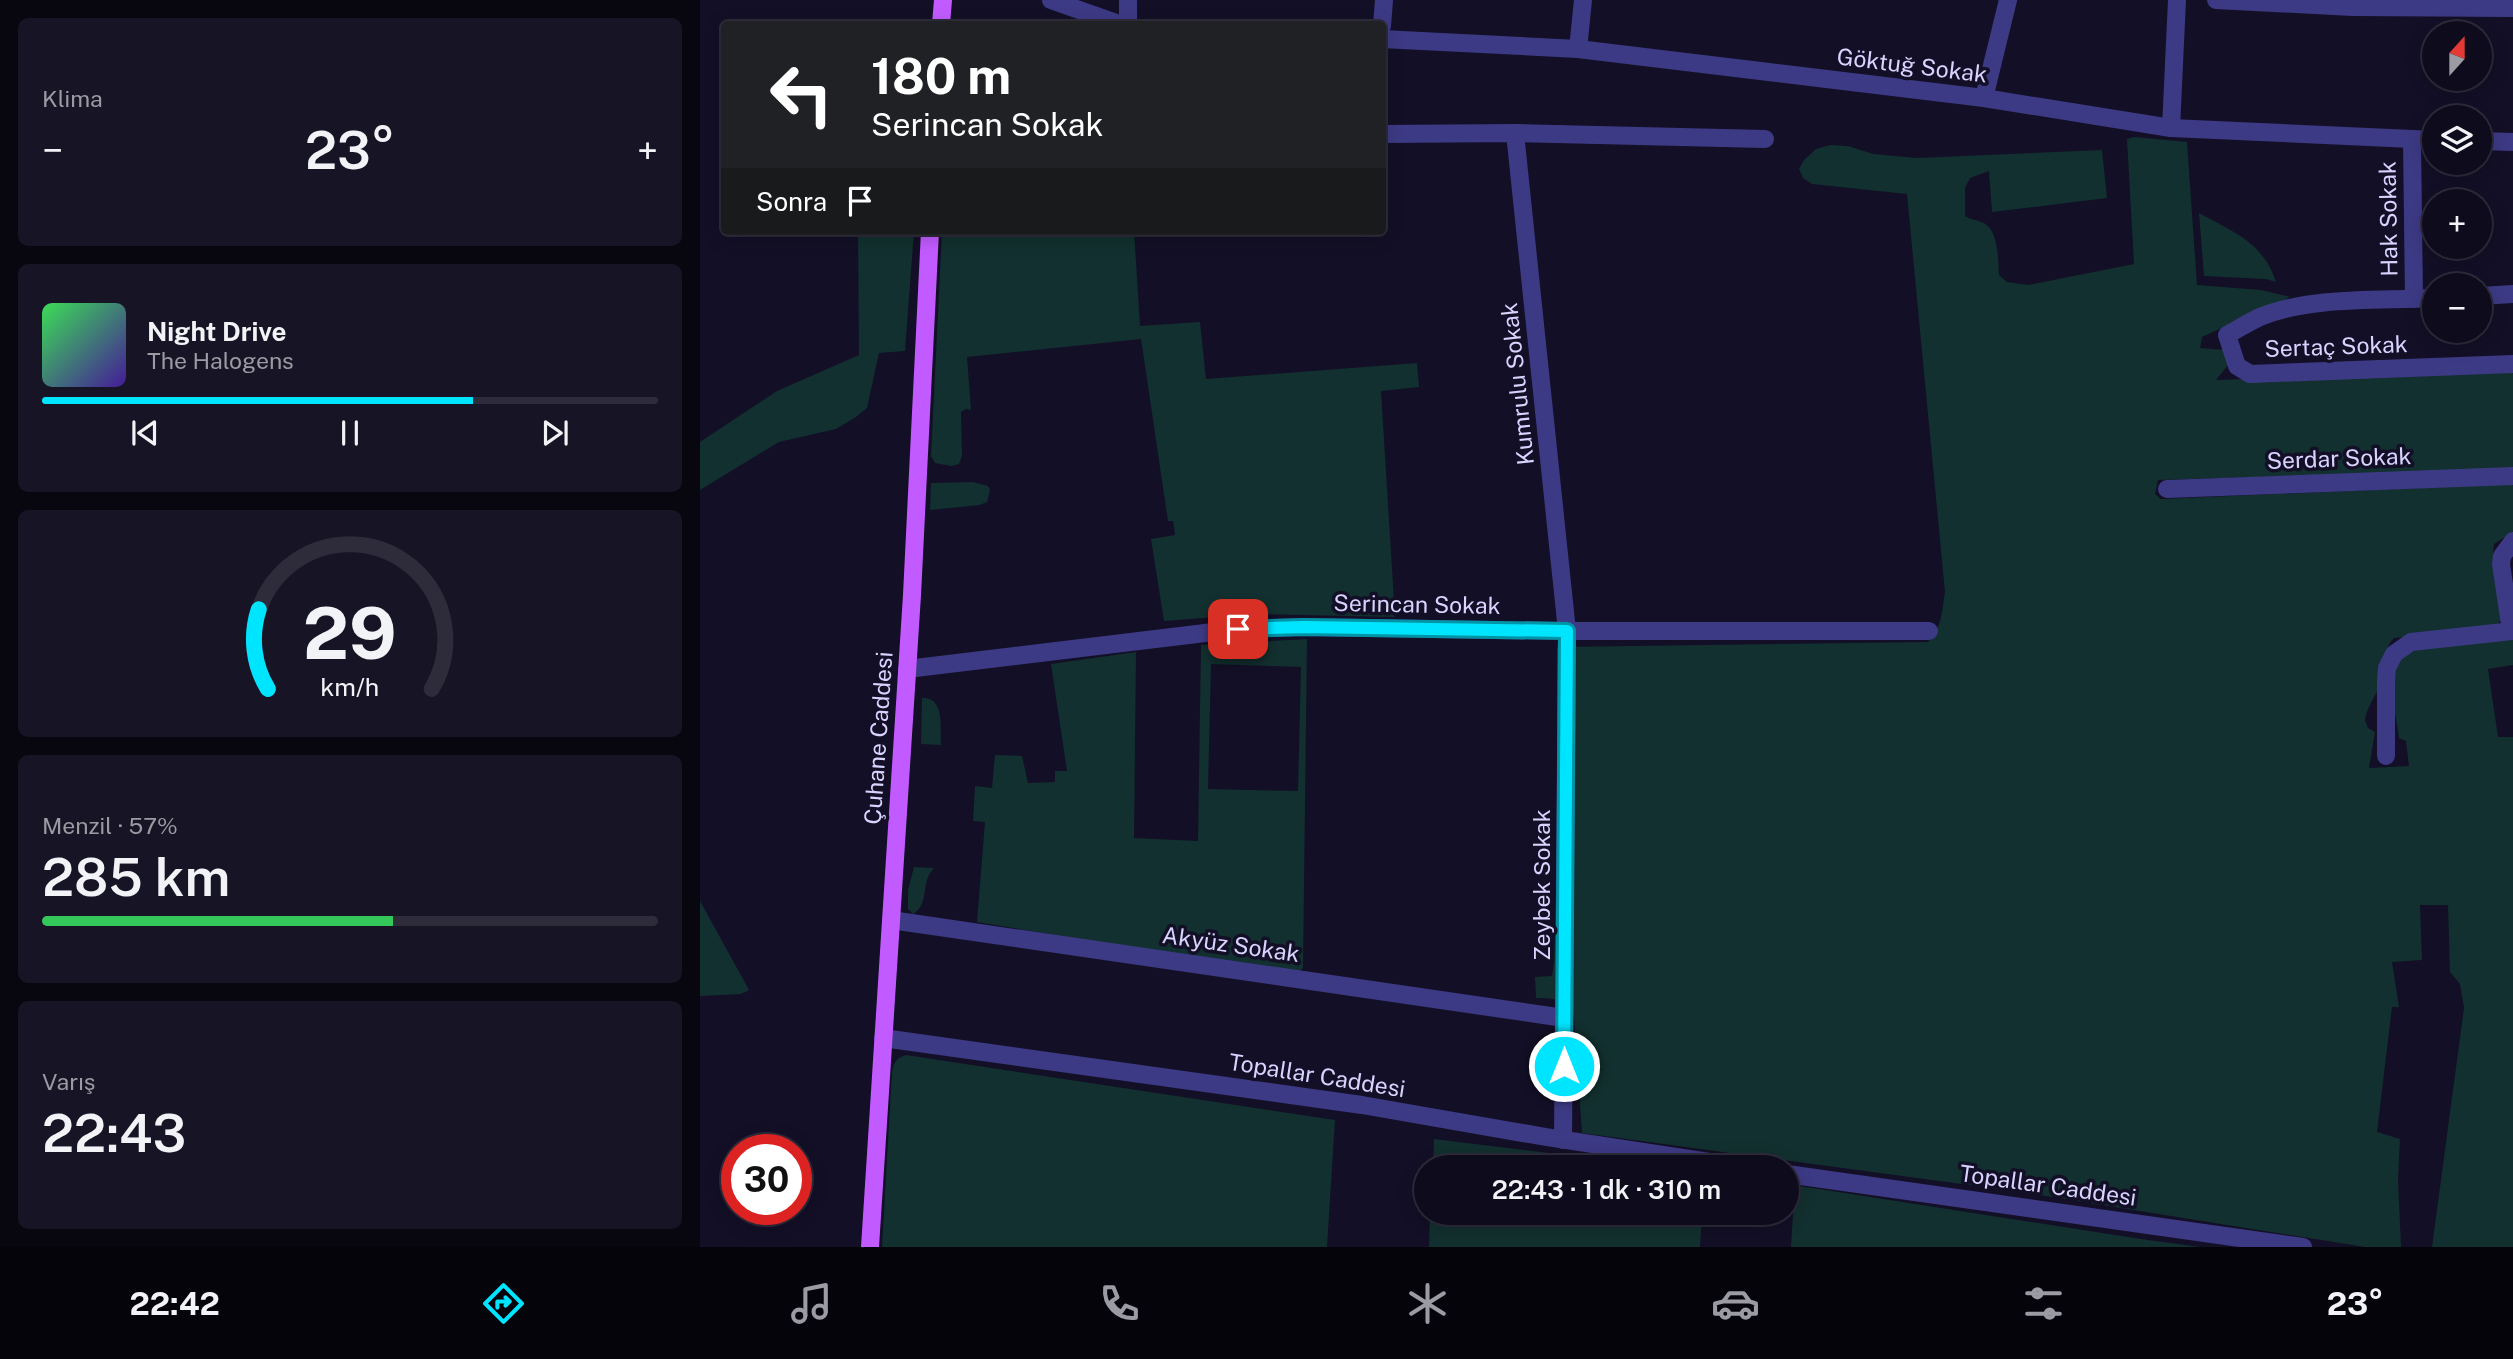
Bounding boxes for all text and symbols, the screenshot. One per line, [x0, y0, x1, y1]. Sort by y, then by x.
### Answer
north arrow [2422, 21, 2492, 91]
map controls [2422, 21, 2492, 343]
street label: Göktuğ Sokak [1835, 42, 1989, 88]
text: 180 m [871, 47, 1011, 105]
icon: left [756, 49, 847, 140]
text: Klima [42, 85, 103, 112]
button: layers [2422, 105, 2492, 175]
text: Serincan Sokak [871, 106, 1103, 143]
text: 23° [305, 120, 395, 181]
text: − [42, 128, 63, 173]
text: + [637, 128, 658, 173]
street label: Hak Sokak [2373, 161, 2403, 277]
icon: arrive [841, 182, 879, 220]
text: Sonra [756, 186, 827, 217]
button: + [2422, 189, 2492, 259]
button: − [2422, 273, 2492, 343]
street label: Kumrulu Sokak [1495, 301, 1539, 467]
text: Night Drive [147, 316, 287, 347]
street label: Sertaç Sokak [2264, 330, 2408, 362]
text: The Halogens [147, 347, 294, 374]
icon: previous [126, 414, 164, 452]
icon: pause [331, 414, 369, 452]
icon: next [536, 414, 574, 452]
street label: Serdar Sokak [2266, 442, 2412, 474]
street label: Serincan Sokak [1333, 589, 1501, 619]
text: 29 [303, 591, 397, 676]
pin [1208, 599, 1268, 659]
icon: arrive [1219, 610, 1257, 648]
street label: Çuhane Caddesi [858, 651, 898, 825]
text: km/h [321, 672, 379, 702]
street label: Zeybek Sokak [1528, 809, 1555, 961]
text: Menzil · 57% [42, 812, 178, 839]
text: 285 km [42, 847, 230, 908]
street label: Akyüz Sokak [1161, 921, 1302, 967]
position arrow [1527, 1029, 1601, 1103]
street label: Topallar Caddesi [1227, 1048, 1407, 1102]
text: Varış [42, 1068, 95, 1095]
text: 22:43 [42, 1103, 186, 1164]
speed limit sign: 30 [721, 1134, 812, 1225]
street label: Topallar Caddesi [1958, 1159, 2138, 1211]
text: 22:43 · 1 dk · 310 m [1492, 1174, 1721, 1205]
icon: directions [479, 1279, 528, 1328]
icon: music [787, 1279, 836, 1328]
icon: phone [1095, 1279, 1144, 1328]
icon: climate [1403, 1279, 1452, 1328]
icon: car [1711, 1279, 1760, 1328]
icon: filters [2019, 1279, 2068, 1328]
text: 22:42 [129, 1285, 220, 1322]
text: 23° [2327, 1285, 2383, 1322]

